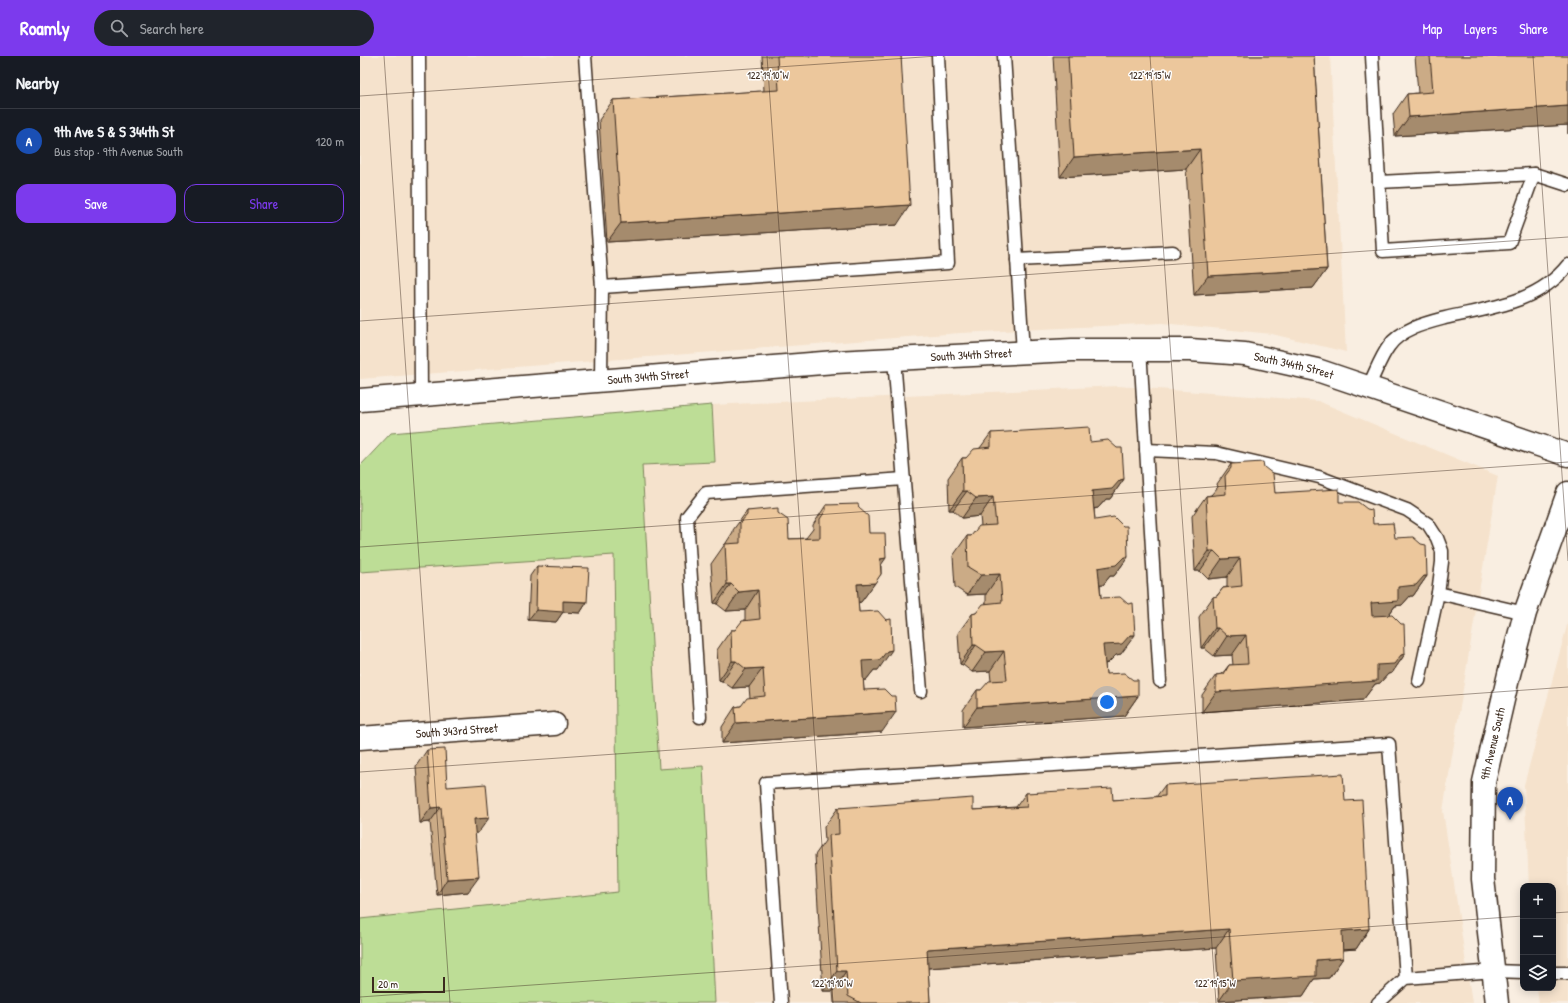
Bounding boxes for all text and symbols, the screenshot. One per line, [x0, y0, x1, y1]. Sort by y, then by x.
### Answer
search box [94, 10, 374, 46]
text: Roamly [20, 15, 70, 41]
icon: search [108, 17, 130, 39]
text: Search here [140, 18, 204, 39]
text: Map [1422, 19, 1442, 38]
text: Layers [1464, 19, 1497, 38]
text: Share [1519, 19, 1548, 38]
text: 122°19'10"W [747, 69, 790, 82]
text: 122°19'15"W [1129, 69, 1171, 82]
text: Nearby [16, 71, 59, 94]
text: 9th Ave S & S 344th St [54, 121, 174, 142]
text: A [26, 132, 32, 150]
text: 120 m [316, 132, 344, 150]
text: Bus stop · 9th Avenue South [54, 142, 183, 160]
button: Save [16, 184, 176, 223]
button: Share [184, 184, 344, 223]
street label: South 344th Street [930, 344, 1013, 365]
street label: South 344th Street [1252, 347, 1337, 383]
street label: South 344th Street [607, 365, 690, 388]
your location [1097, 692, 1117, 712]
street label: 9th Avenue South [1476, 706, 1509, 782]
street label: South 343rd Street [415, 719, 499, 742]
pin: A [1497, 787, 1523, 820]
map controls [1520, 883, 1556, 991]
button: + [1520, 883, 1556, 919]
button: − [1520, 919, 1556, 955]
button: layers [1520, 955, 1556, 991]
scale bar [372, 975, 445, 994]
text: 20 m [378, 977, 398, 991]
text: 122°19'10"W [811, 977, 854, 990]
text: 122°19'15"W [1194, 977, 1236, 990]

